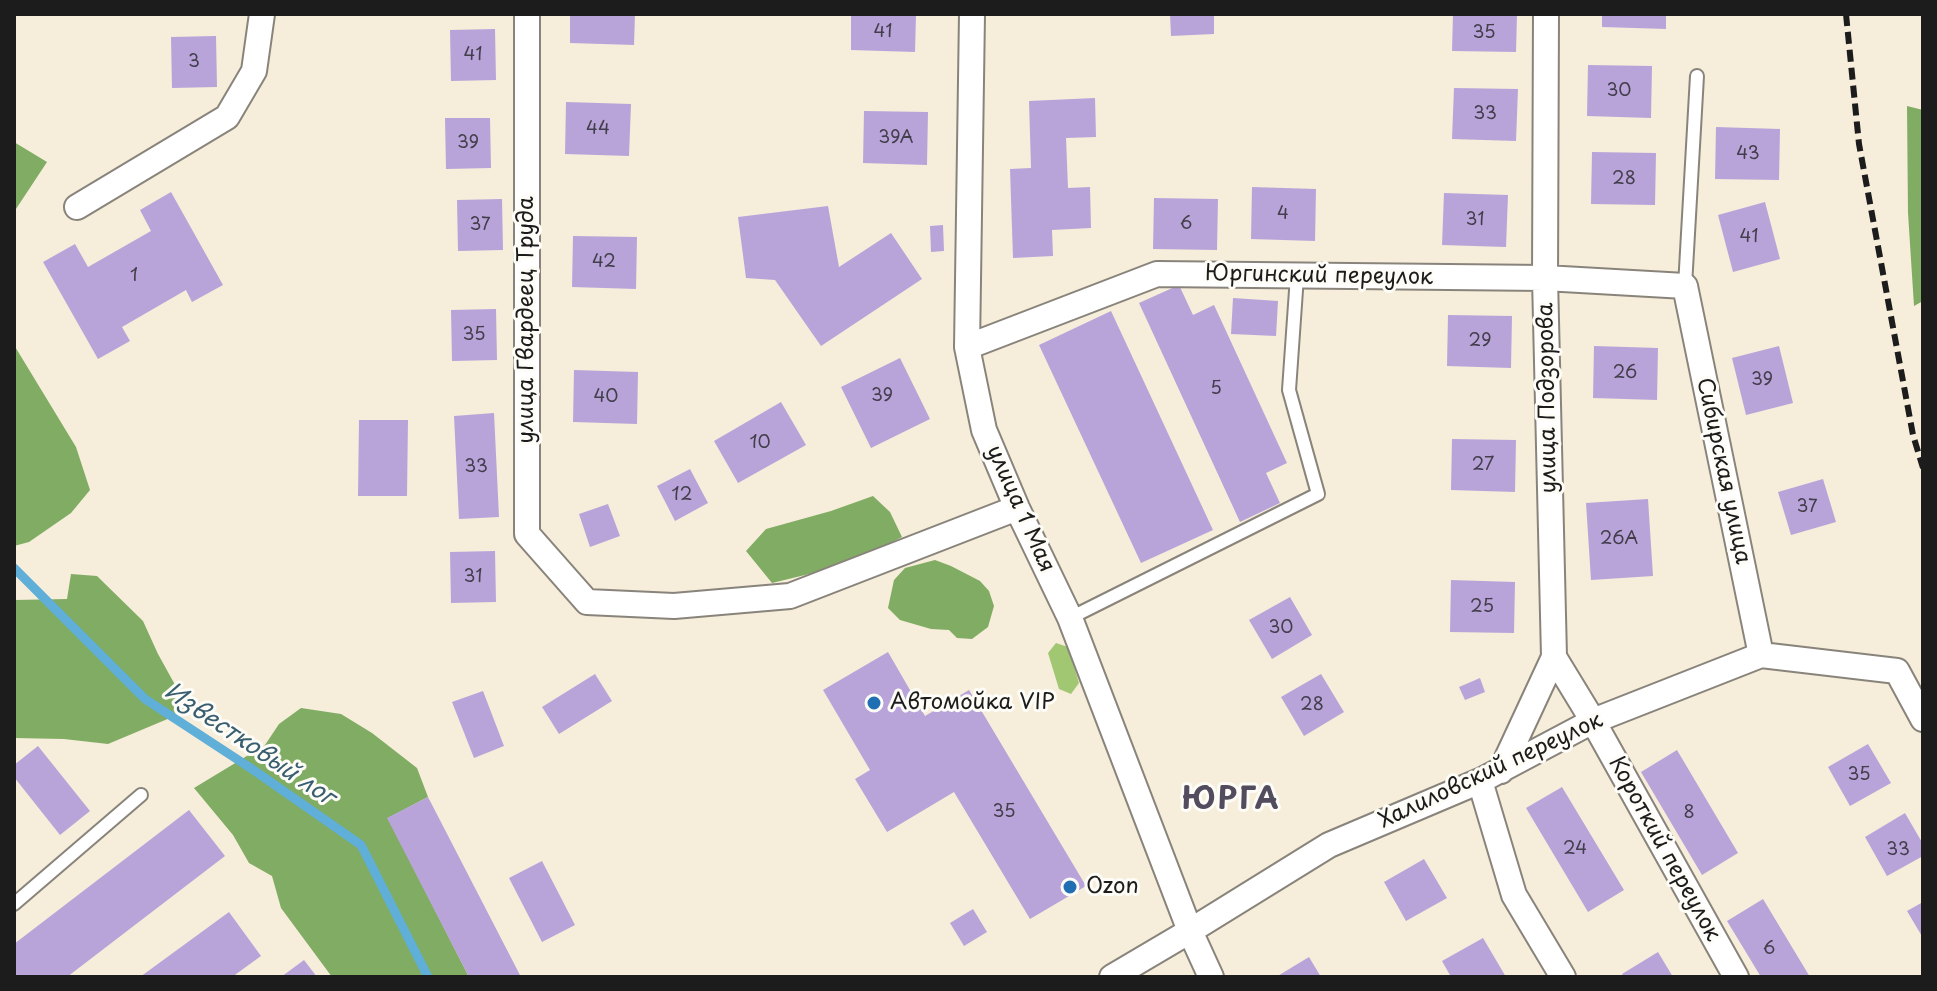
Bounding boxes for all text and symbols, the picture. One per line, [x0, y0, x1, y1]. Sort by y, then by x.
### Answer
house number: 41 [874, 21, 892, 43]
house number: 35 [1472, 22, 1496, 44]
house number: 41 [464, 44, 482, 66]
house number: 3 [188, 51, 200, 73]
house number: 30 [1606, 80, 1632, 102]
house number: 33 [1473, 103, 1497, 125]
house number: 44 [586, 118, 610, 140]
house number: 39А [878, 127, 914, 149]
house number: 39 [457, 132, 479, 154]
house number: 43 [1736, 143, 1760, 165]
house number: 28 [1612, 168, 1636, 190]
street label: улица Гвардеец Труда [514, 196, 540, 444]
house number: 4 [1277, 203, 1289, 225]
house number: 31 [1466, 209, 1484, 231]
house number: 6 [1180, 213, 1192, 235]
house number: 37 [469, 214, 491, 236]
house number: 41 [1740, 226, 1758, 248]
house number: 42 [592, 251, 616, 273]
street label: Юргинский переулок [1205, 261, 1433, 291]
house number: 1 [130, 265, 138, 287]
street label: улица Подзорова [1533, 302, 1563, 494]
house number: 35 [462, 324, 486, 346]
house number: 29 [1469, 330, 1491, 352]
house number: 26 [1613, 362, 1637, 384]
house number: 39 [1751, 369, 1773, 391]
street label: Сибирская улица [1690, 376, 1756, 566]
house number: 5 [1210, 378, 1222, 400]
house number: 39 [871, 385, 893, 407]
house number: 40 [593, 386, 619, 408]
house number: 10 [749, 432, 771, 454]
street label: улица 1 Мая [980, 442, 1060, 576]
house number: 27 [1472, 454, 1494, 476]
house number: 33 [464, 456, 488, 478]
house number: 12 [672, 484, 692, 506]
house number: 37 [1796, 496, 1818, 518]
house number: 26А [1600, 528, 1638, 550]
house number: 31 [464, 566, 482, 588]
house number: 25 [1470, 596, 1494, 618]
house number: 30 [1268, 617, 1294, 639]
water label: Известковый лог [159, 677, 339, 813]
place label: Автомойка VIP [890, 690, 1055, 716]
marker: Автомойка VIP [865, 694, 883, 712]
house number: 28 [1300, 694, 1324, 716]
street label: Халиловский переулок [1375, 707, 1607, 835]
street label: Короткий переулок [1602, 752, 1726, 946]
house number: 35 [1847, 764, 1871, 786]
district label: ЮРГА [1182, 783, 1280, 819]
house number: 35 [992, 801, 1016, 823]
house number: 8 [1683, 802, 1695, 824]
house number: 24 [1563, 838, 1587, 860]
house number: 33 [1886, 839, 1910, 861]
place label: Ozon [1086, 874, 1139, 900]
marker: Ozon [1061, 878, 1079, 896]
house number: 6 [1763, 938, 1775, 960]

